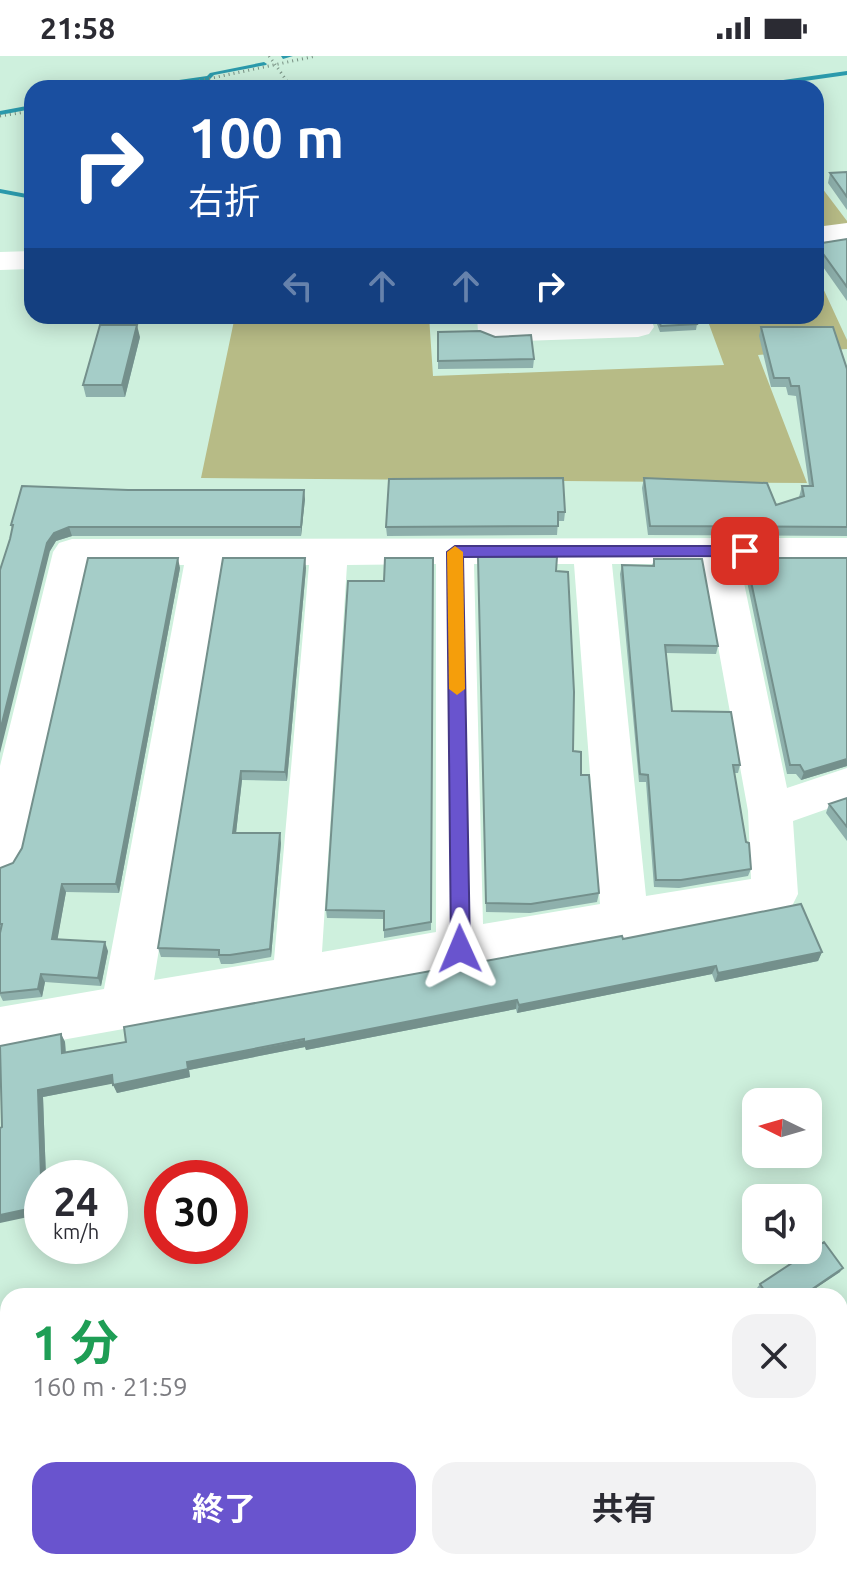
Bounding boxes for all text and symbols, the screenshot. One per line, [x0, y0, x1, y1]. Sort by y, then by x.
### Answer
text: 21:58 [40, 11, 115, 45]
text: 100 m [188, 106, 344, 169]
icon: right [56, 112, 160, 216]
text: 右折 [188, 180, 260, 221]
icon: left [276, 264, 320, 308]
icon: ahead [360, 264, 404, 308]
icon: ahead [444, 264, 488, 308]
icon: right [528, 264, 572, 308]
pin [711, 517, 779, 585]
icon: arrive [723, 529, 767, 573]
position arrow [418, 907, 502, 991]
north arrow [742, 1088, 822, 1168]
map controls [742, 1088, 822, 1264]
speed limit sign: 30 [144, 1160, 248, 1264]
text: 24 [53, 1179, 99, 1224]
button: sound [742, 1184, 822, 1264]
text: km/h [53, 1220, 99, 1243]
button: close [732, 1314, 816, 1398]
text: 1 分 [32, 1315, 118, 1369]
text: 160 m · 21:59 [32, 1372, 188, 1401]
button: 終了 [32, 1462, 416, 1554]
button: 共有 [432, 1462, 816, 1554]

